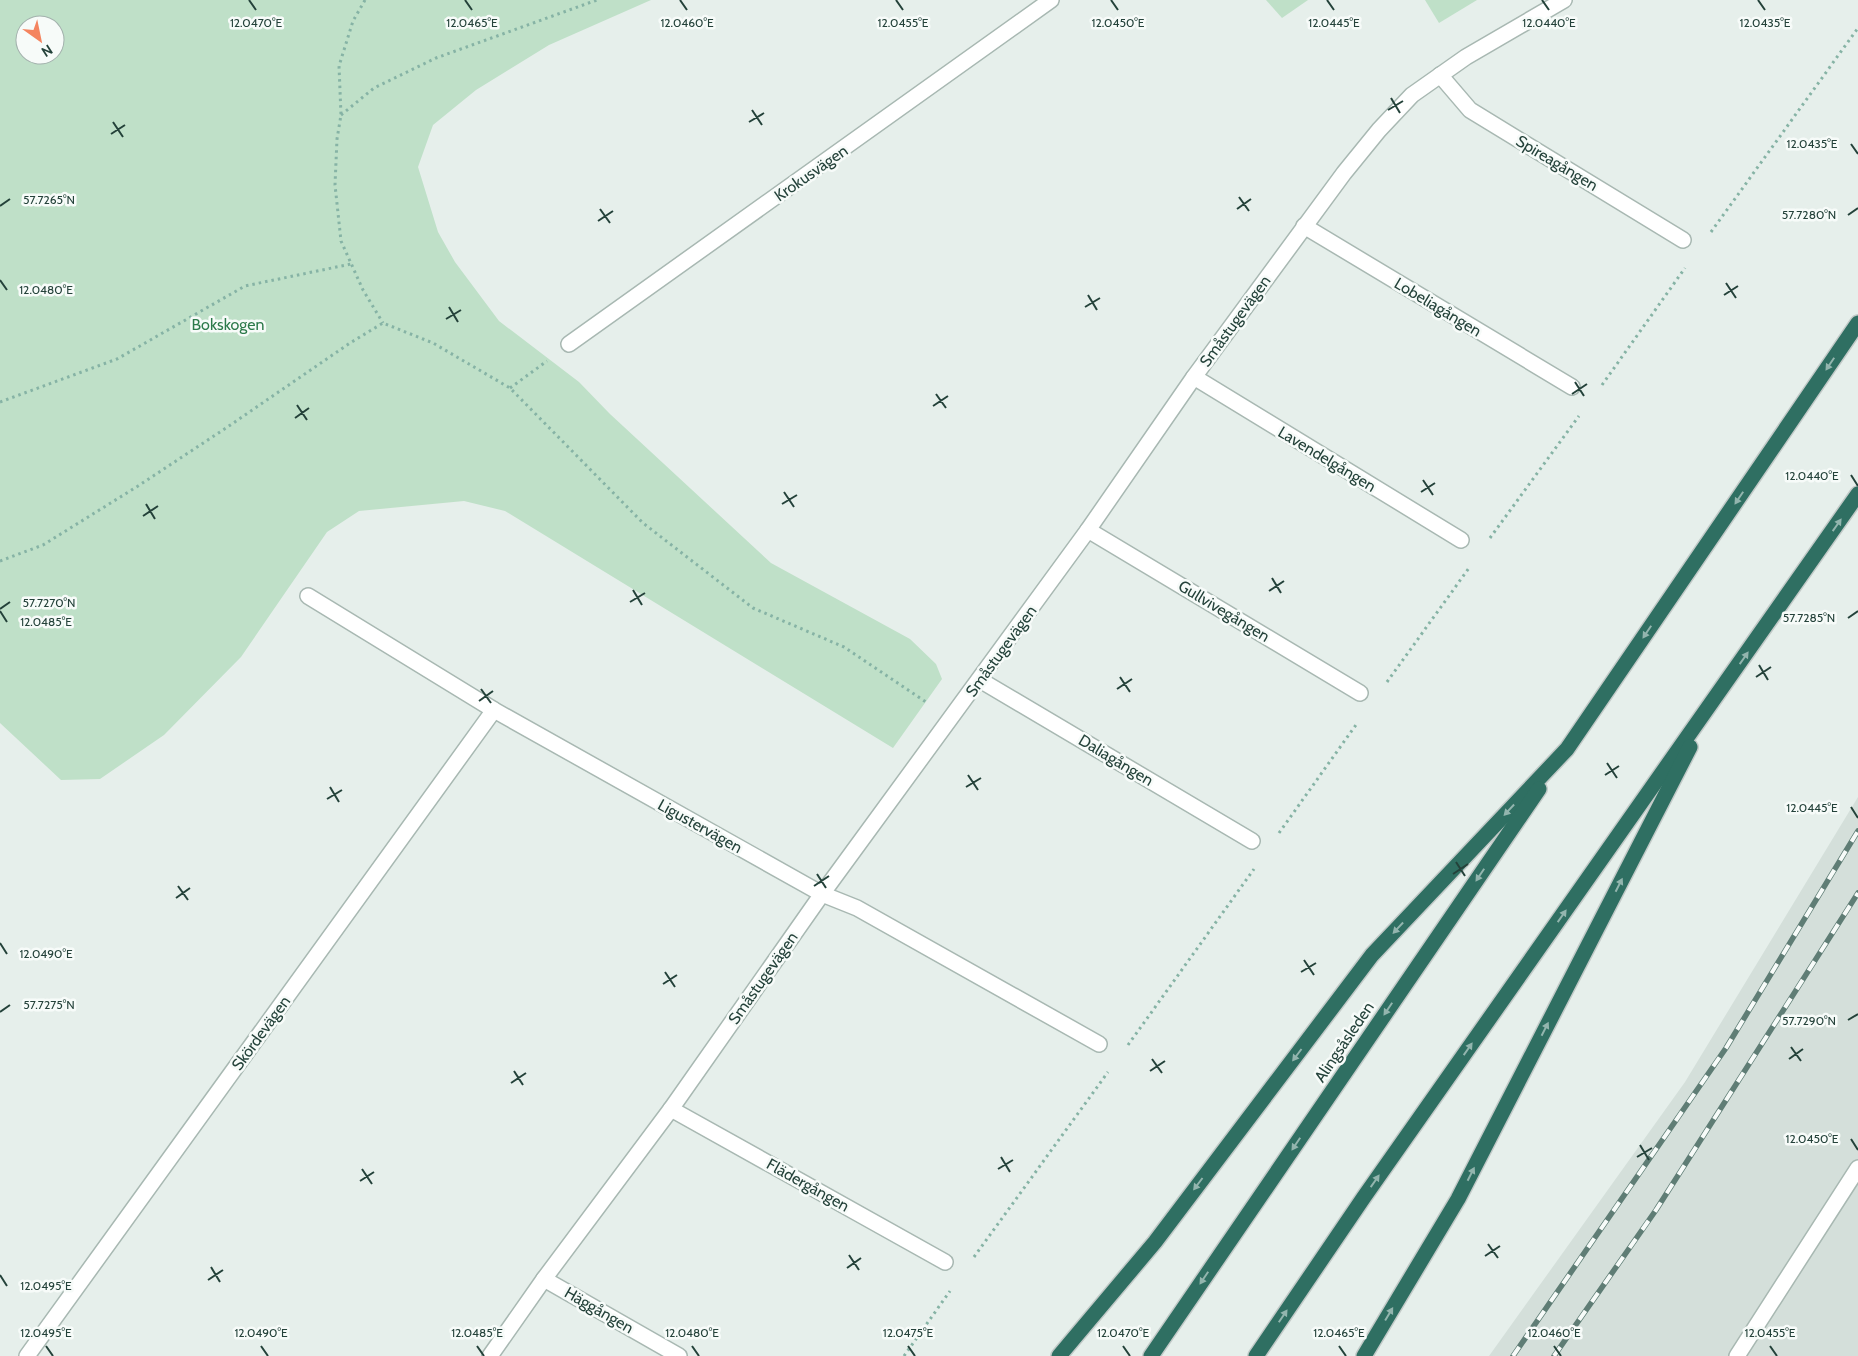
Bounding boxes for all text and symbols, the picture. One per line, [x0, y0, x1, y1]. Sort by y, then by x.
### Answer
north arrow [15, 15, 65, 65]
text: 12.0470°E [230, 15, 282, 30]
text: 12.0465°E [446, 15, 498, 30]
text: 12.0460°E [660, 15, 714, 30]
text: 12.0455°E [878, 15, 929, 30]
text: 12.0450°E [1092, 15, 1145, 30]
text: 12.0445°E [1308, 15, 1360, 30]
text: 12.0440°E [1522, 15, 1576, 30]
text: 12.0435°E [1740, 15, 1791, 30]
text: N [38, 41, 56, 61]
street label: Spireagången [1513, 131, 1601, 195]
text: 12.0435°E [1787, 136, 1838, 151]
street label: Krokusvägen [771, 141, 851, 205]
text: 57.7265°N [23, 192, 75, 207]
text: 57.7280°N [1782, 207, 1836, 222]
street label: Småstugevägen [1196, 272, 1274, 370]
street label: Lobeliagången [1391, 274, 1485, 340]
text: 12.0480°E [19, 282, 73, 297]
park label: Bokskogen [192, 315, 264, 334]
one-way arrow [1825, 357, 1835, 370]
street label: Lavendelgången [1275, 422, 1379, 496]
text: 12.0440°E [1785, 468, 1839, 483]
one-way arrow [1734, 491, 1743, 504]
one-way arrow [1832, 518, 1842, 531]
street label: Gullvivegången [1175, 576, 1273, 646]
text: 57.7270°N [22, 595, 76, 610]
street label: Småstugevägen [962, 602, 1040, 700]
text: 57.7285°N [1783, 610, 1835, 625]
text: 12.0485°E [20, 614, 72, 629]
one-way arrow [1642, 625, 1652, 638]
one-way arrow [1739, 651, 1749, 664]
street label: Daliagången [1075, 730, 1157, 790]
street label: Ligustervägen [654, 795, 746, 857]
text: 12.0445°E [1786, 800, 1838, 815]
one-way arrow [1503, 803, 1515, 815]
one-way arrow [1475, 869, 1485, 882]
one-way arrow [1615, 878, 1623, 892]
one-way arrow [1557, 909, 1567, 923]
one-way arrow [1392, 922, 1404, 934]
street label: Småstugevägen [724, 928, 802, 1028]
text: 12.0490°E [19, 946, 73, 961]
street label: Skördevägen [228, 992, 294, 1074]
text: 57.7275°N [23, 997, 75, 1012]
street label: Alingsåsleden [1310, 998, 1378, 1086]
one-way arrow [1383, 1003, 1393, 1016]
text: 57.7290°N [1782, 1013, 1836, 1028]
one-way arrow [1541, 1022, 1549, 1037]
one-way arrow [1463, 1042, 1473, 1055]
one-way arrow [1291, 1048, 1302, 1061]
text: 12.0450°E [1786, 1131, 1839, 1146]
one-way arrow [1291, 1137, 1301, 1150]
street label: Flädergången [763, 1154, 853, 1216]
one-way arrow [1467, 1167, 1475, 1181]
one-way arrow [1370, 1175, 1380, 1188]
one-way arrow [1193, 1177, 1204, 1190]
one-way arrow [1199, 1271, 1209, 1284]
text: 12.0495°E [20, 1278, 72, 1293]
street label: Häggången [561, 1283, 637, 1337]
one-way arrow [1385, 1308, 1394, 1321]
one-way arrow [1278, 1309, 1288, 1322]
text: 12.0495°E [20, 1325, 72, 1340]
text: 12.0490°E [234, 1325, 288, 1340]
text: 12.0485°E [451, 1325, 503, 1340]
text: 12.0480°E [665, 1325, 719, 1340]
text: 12.0475°E [883, 1325, 934, 1340]
text: 12.0470°E [1097, 1325, 1149, 1340]
text: 12.0465°E [1313, 1325, 1365, 1340]
text: 12.0460°E [1527, 1325, 1581, 1340]
text: 12.0455°E [1745, 1325, 1796, 1340]

